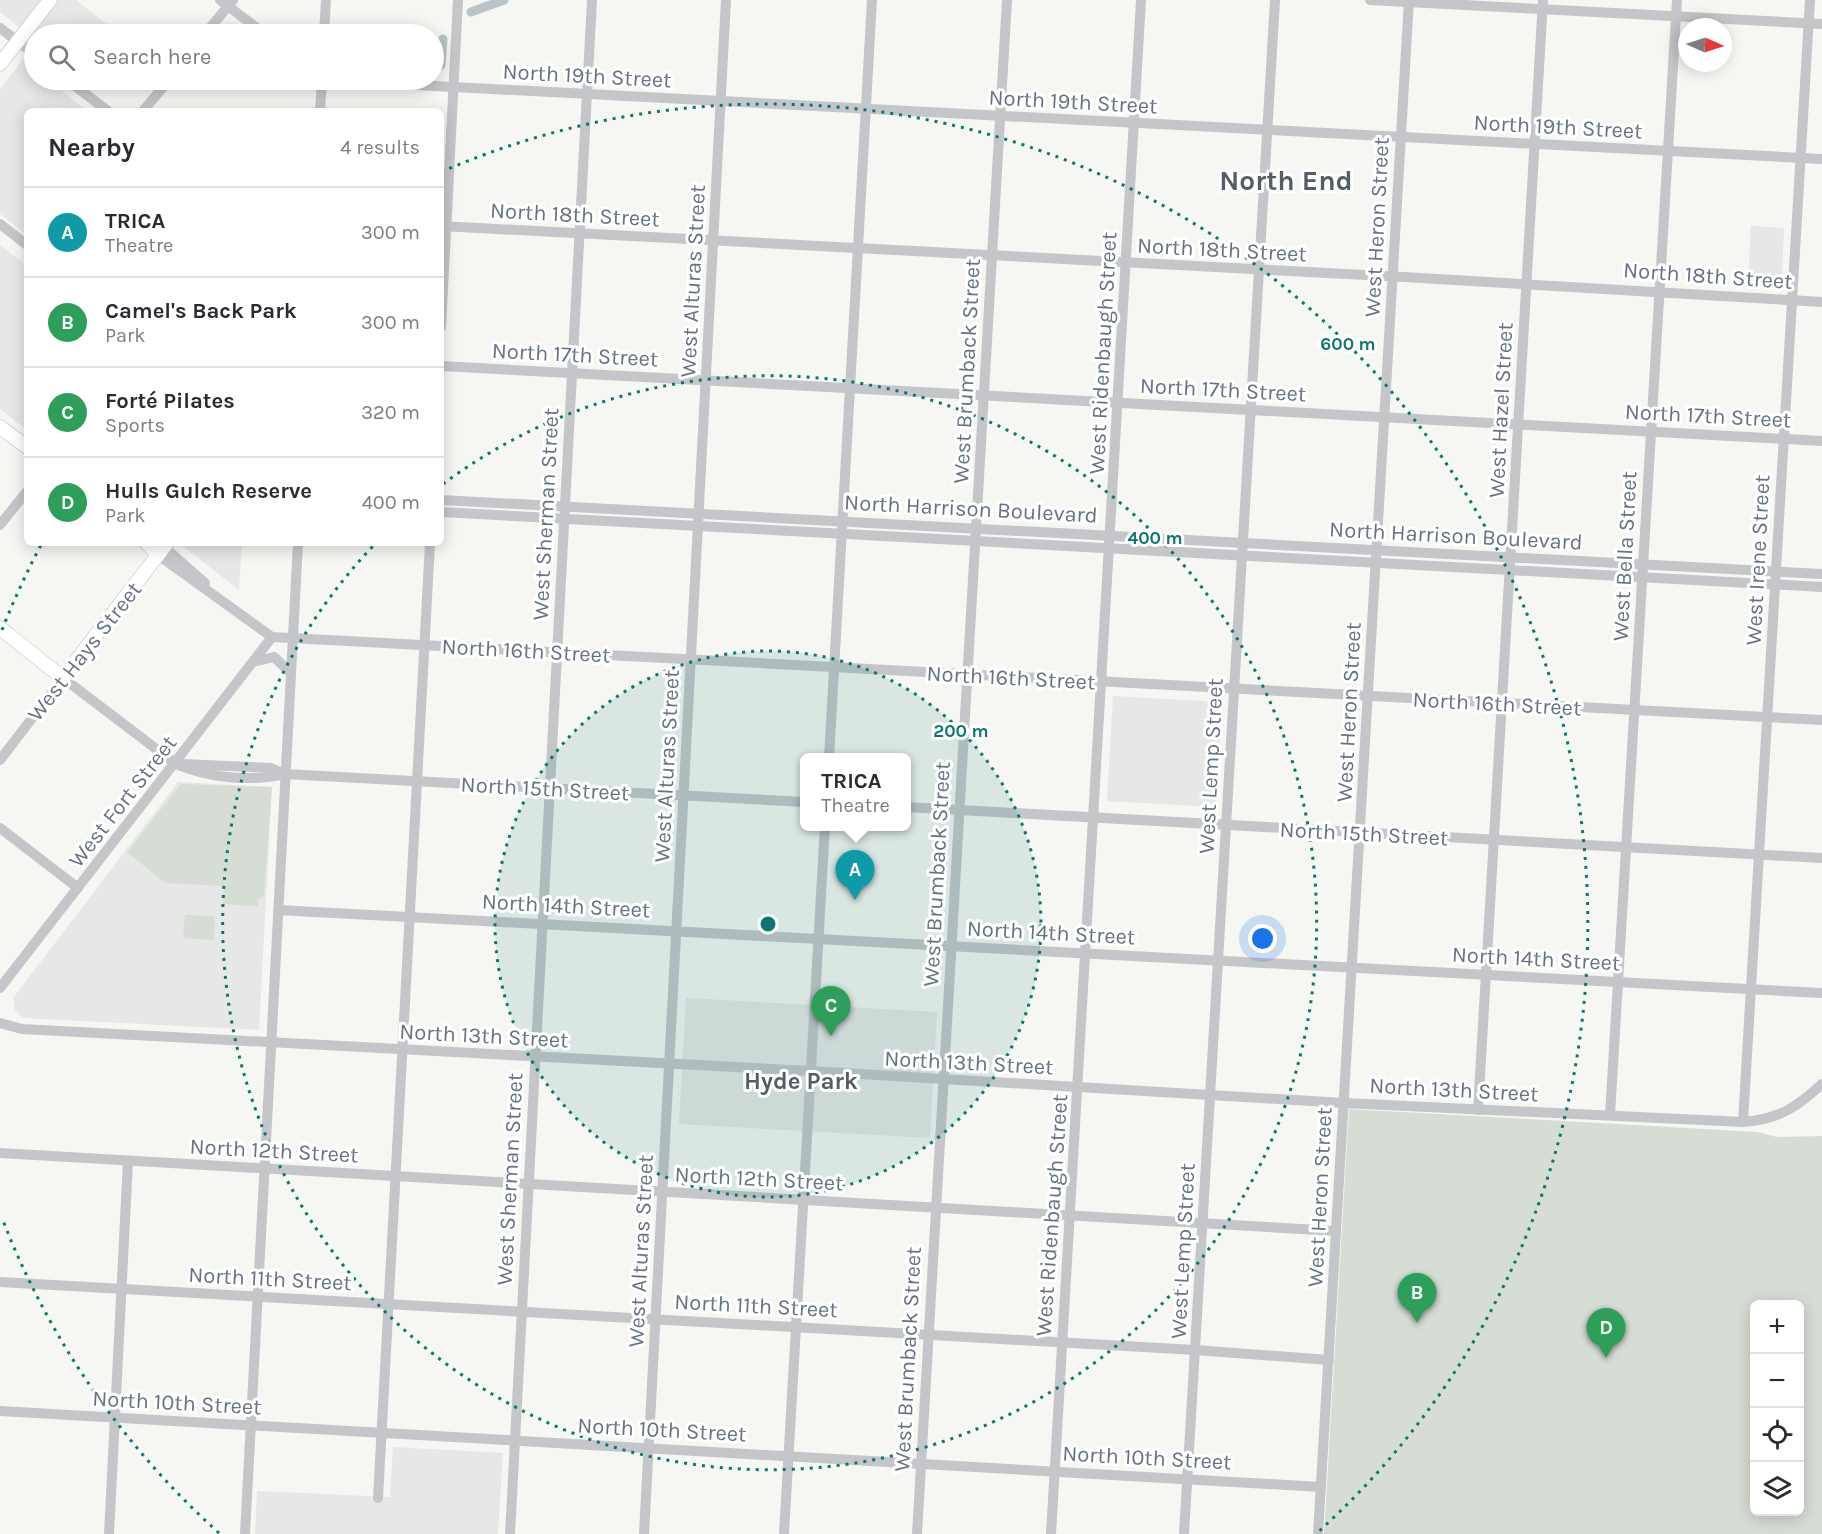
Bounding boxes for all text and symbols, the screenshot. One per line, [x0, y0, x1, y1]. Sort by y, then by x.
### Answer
north arrow [1678, 18, 1732, 72]
search box [24, 24, 444, 90]
icon: search [45, 41, 78, 74]
text: Search here [93, 44, 211, 70]
street label: North 19th Street [502, 59, 672, 93]
street label: North 19th Street [988, 85, 1158, 119]
street label: North 19th Street [1473, 110, 1643, 144]
text: Nearby [48, 132, 135, 163]
text: 4 results [340, 136, 420, 159]
street label: West Heron Street [1359, 136, 1395, 318]
district label: North End [1219, 164, 1353, 197]
street label: West Alturas Street [675, 184, 711, 378]
street label: North 18th Street [490, 198, 660, 232]
text: TRICA [105, 208, 165, 234]
text: A [61, 221, 74, 244]
text: 300 m [361, 221, 420, 244]
street label: West Ridenbaugh Street [1084, 231, 1122, 475]
street label: North 18th Street [1137, 233, 1307, 267]
text: Theatre [105, 234, 173, 257]
street label: North 18th Street [1622, 257, 1794, 295]
street label: West Brumback Street [948, 258, 986, 484]
text: Camel's Back Park [105, 298, 297, 324]
text: B [61, 311, 74, 334]
text: 300 m [361, 311, 420, 334]
street label: West Hazel Street [1483, 322, 1519, 498]
text: Park [105, 324, 146, 347]
text: 600 m [1320, 333, 1376, 355]
street label: North 17th Street [491, 338, 659, 372]
street label: North 17th Street [1139, 373, 1307, 407]
text: Forté Pilates [105, 388, 235, 414]
street label: North 17th Street [1624, 399, 1792, 433]
text: C [61, 401, 74, 424]
text: 320 m [361, 401, 420, 424]
street label: West Sherman Street [527, 407, 565, 621]
text: Sports [105, 414, 165, 437]
street label: West Bella Street [1608, 470, 1642, 642]
street label: West Irene Street [1741, 474, 1775, 646]
text: Hulls Gulch Reserve [105, 478, 312, 504]
street label: North Harrison Boulevard [844, 489, 1098, 529]
text: D [61, 491, 74, 514]
text: 400 m [362, 491, 420, 514]
text: Park [105, 504, 146, 527]
street label: North Harrison Boulevard [1329, 516, 1583, 556]
text: 400 m [1127, 527, 1183, 549]
street label: West Hays Street [22, 577, 147, 726]
street label: West Heron Street [1331, 621, 1367, 803]
street label: North 16th Street [441, 634, 611, 668]
street label: North 16th Street [926, 661, 1096, 695]
street label: West Alturas Street [649, 669, 685, 863]
street label: West Lemp Street [1193, 678, 1229, 855]
street label: North 16th Street [1412, 687, 1582, 721]
text: 200 m [933, 720, 989, 742]
street label: West Fort Street [63, 731, 182, 873]
popup [800, 753, 911, 831]
street label: West Brumback Street [918, 761, 956, 987]
text: TRICA [821, 768, 882, 794]
street label: North 15th Street [460, 772, 630, 806]
text: Theatre [821, 794, 890, 817]
street label: North 15th Street [1279, 817, 1449, 851]
pin: A [836, 850, 874, 900]
street label: North 14th Street [481, 889, 651, 923]
centre of rings [758, 914, 778, 934]
street label: North 14th Street [966, 916, 1136, 950]
your location [1248, 924, 1277, 953]
street label: North 14th Street [1451, 942, 1621, 976]
pin: C [812, 986, 850, 1036]
street label: North 13th Street [399, 1019, 569, 1053]
street label: North 13th Street [884, 1046, 1054, 1080]
district label: Hyde Park [744, 1067, 858, 1095]
street label: West Sherman Street [491, 1072, 529, 1286]
street label: North 13th Street [1369, 1073, 1539, 1107]
street label: West Ridenbaugh Street [1031, 1093, 1073, 1337]
street label: West Heron Street [1302, 1106, 1338, 1288]
street label: North 12th Street [189, 1134, 359, 1168]
street label: West Alturas Street [623, 1154, 659, 1348]
street label: North 12th Street [674, 1162, 844, 1196]
street label: West Lemp Street [1165, 1163, 1201, 1340]
street label: West Brumback Street [889, 1246, 927, 1472]
street label: North 11th Street [188, 1262, 352, 1296]
pin: B [1398, 1274, 1436, 1323]
street label: North 11th Street [674, 1289, 838, 1323]
map controls [1750, 1300, 1804, 1516]
button: + [1750, 1300, 1804, 1354]
pin: D [1586, 1308, 1626, 1358]
button: − [1750, 1354, 1804, 1408]
street label: North 10th Street [92, 1386, 262, 1420]
button: locate [1750, 1408, 1804, 1462]
street label: North 10th Street [577, 1413, 747, 1447]
street label: North 10th Street [1062, 1441, 1232, 1475]
button: layers [1750, 1462, 1804, 1516]

